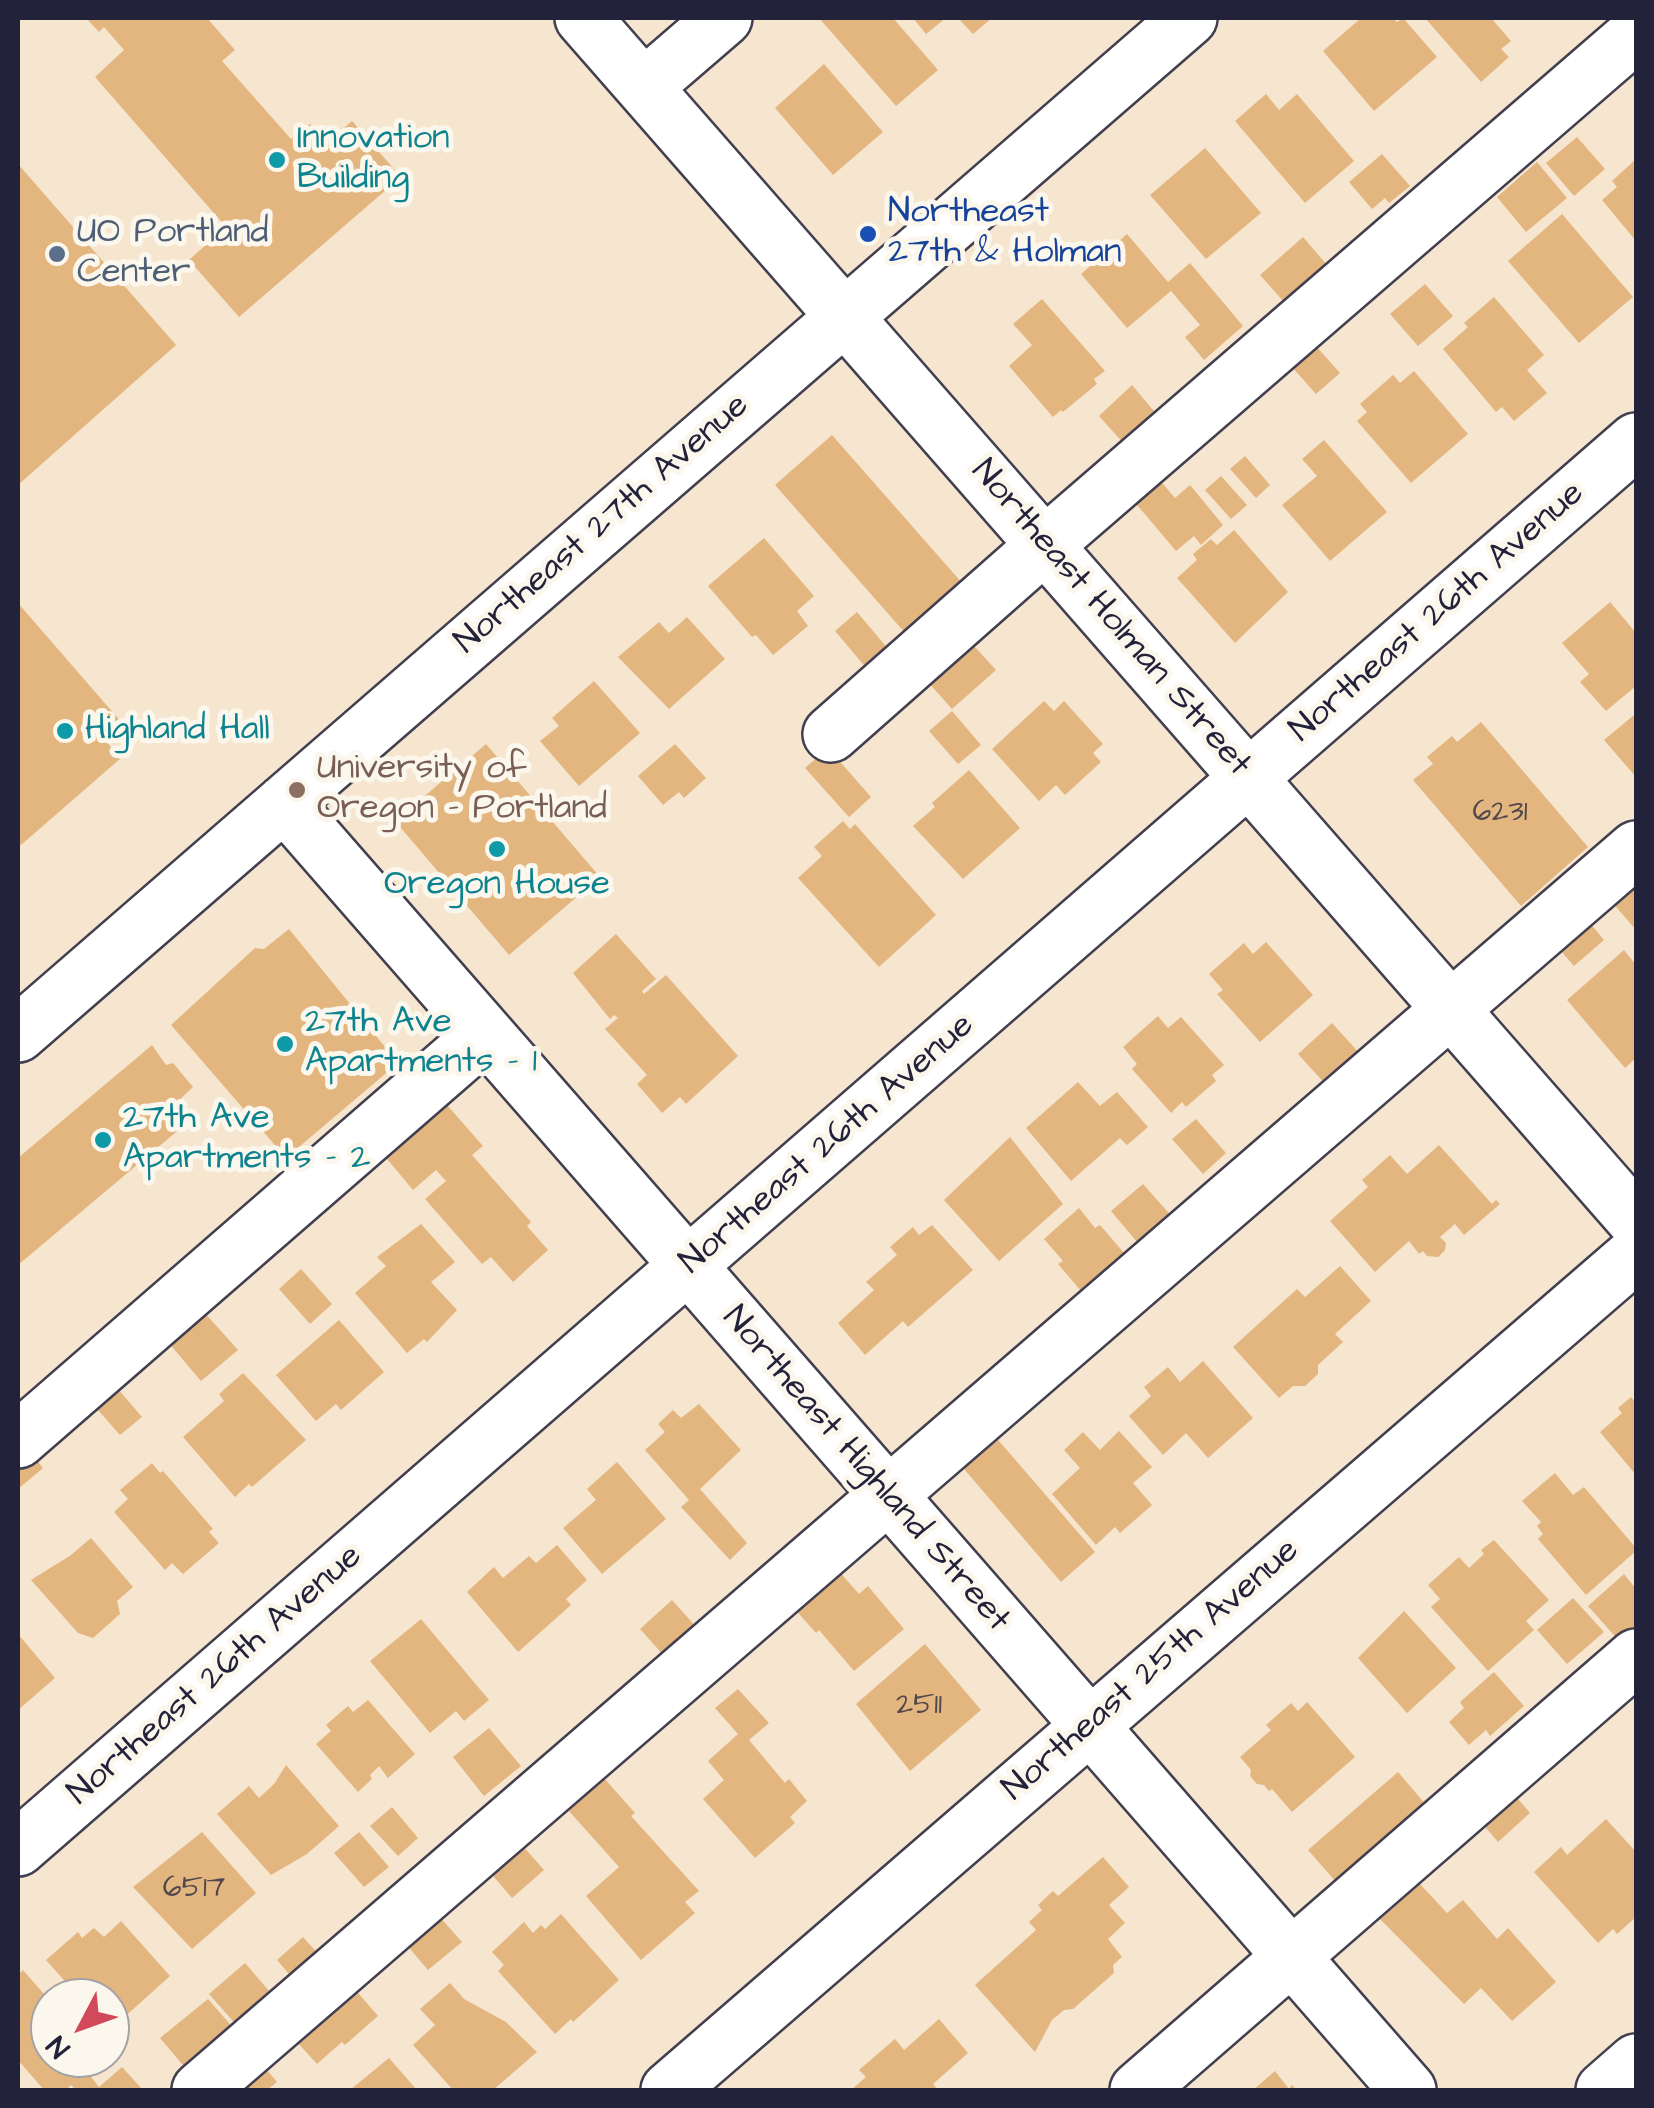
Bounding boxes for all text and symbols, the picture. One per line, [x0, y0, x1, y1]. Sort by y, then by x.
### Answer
place label: Innovation Building [297, 119, 450, 201]
marker: Innovation Building [266, 149, 288, 171]
place label: Northeast 27th & Holman [888, 193, 1121, 275]
place label: UO Portland Center [77, 213, 268, 295]
marker: Northeast 27th & Holman [857, 223, 879, 245]
marker: UO Portland Center [46, 243, 68, 265]
street label: Northeast 27th Avenue [447, 386, 759, 664]
street label: Northeast Holman Street [961, 452, 1259, 786]
street label: Northeast 26th Avenue [1282, 474, 1594, 752]
place label: Highland Hall [85, 710, 270, 752]
marker: Highland Hall [54, 720, 76, 742]
place label: University of Oregon - Portland [317, 749, 607, 831]
marker: University of Oregon - Portland [286, 779, 308, 801]
house number: 6231 [1472, 796, 1528, 832]
marker: Oregon House [486, 838, 508, 860]
place label: Oregon House [384, 865, 610, 907]
place label: 27th Ave Apartments - 1 [305, 1003, 537, 1085]
street label: Northeast 26th Avenue [672, 1006, 984, 1284]
marker: 27th Ave Apartments - 1 [274, 1033, 296, 1055]
place label: 27th Ave Apartments - 2 [123, 1099, 370, 1181]
marker: 27th Ave Apartments - 2 [92, 1129, 114, 1151]
street label: Northeast Highland Street [712, 1299, 1018, 1641]
street label: Northeast 25th Avenue [995, 1531, 1309, 1811]
street label: Northeast 26th Avenue [60, 1537, 372, 1815]
house number: 2511 [896, 1689, 942, 1725]
house number: 6517 [163, 1872, 225, 1908]
north arrow [30, 1978, 130, 2078]
text: N [38, 2027, 79, 2066]

